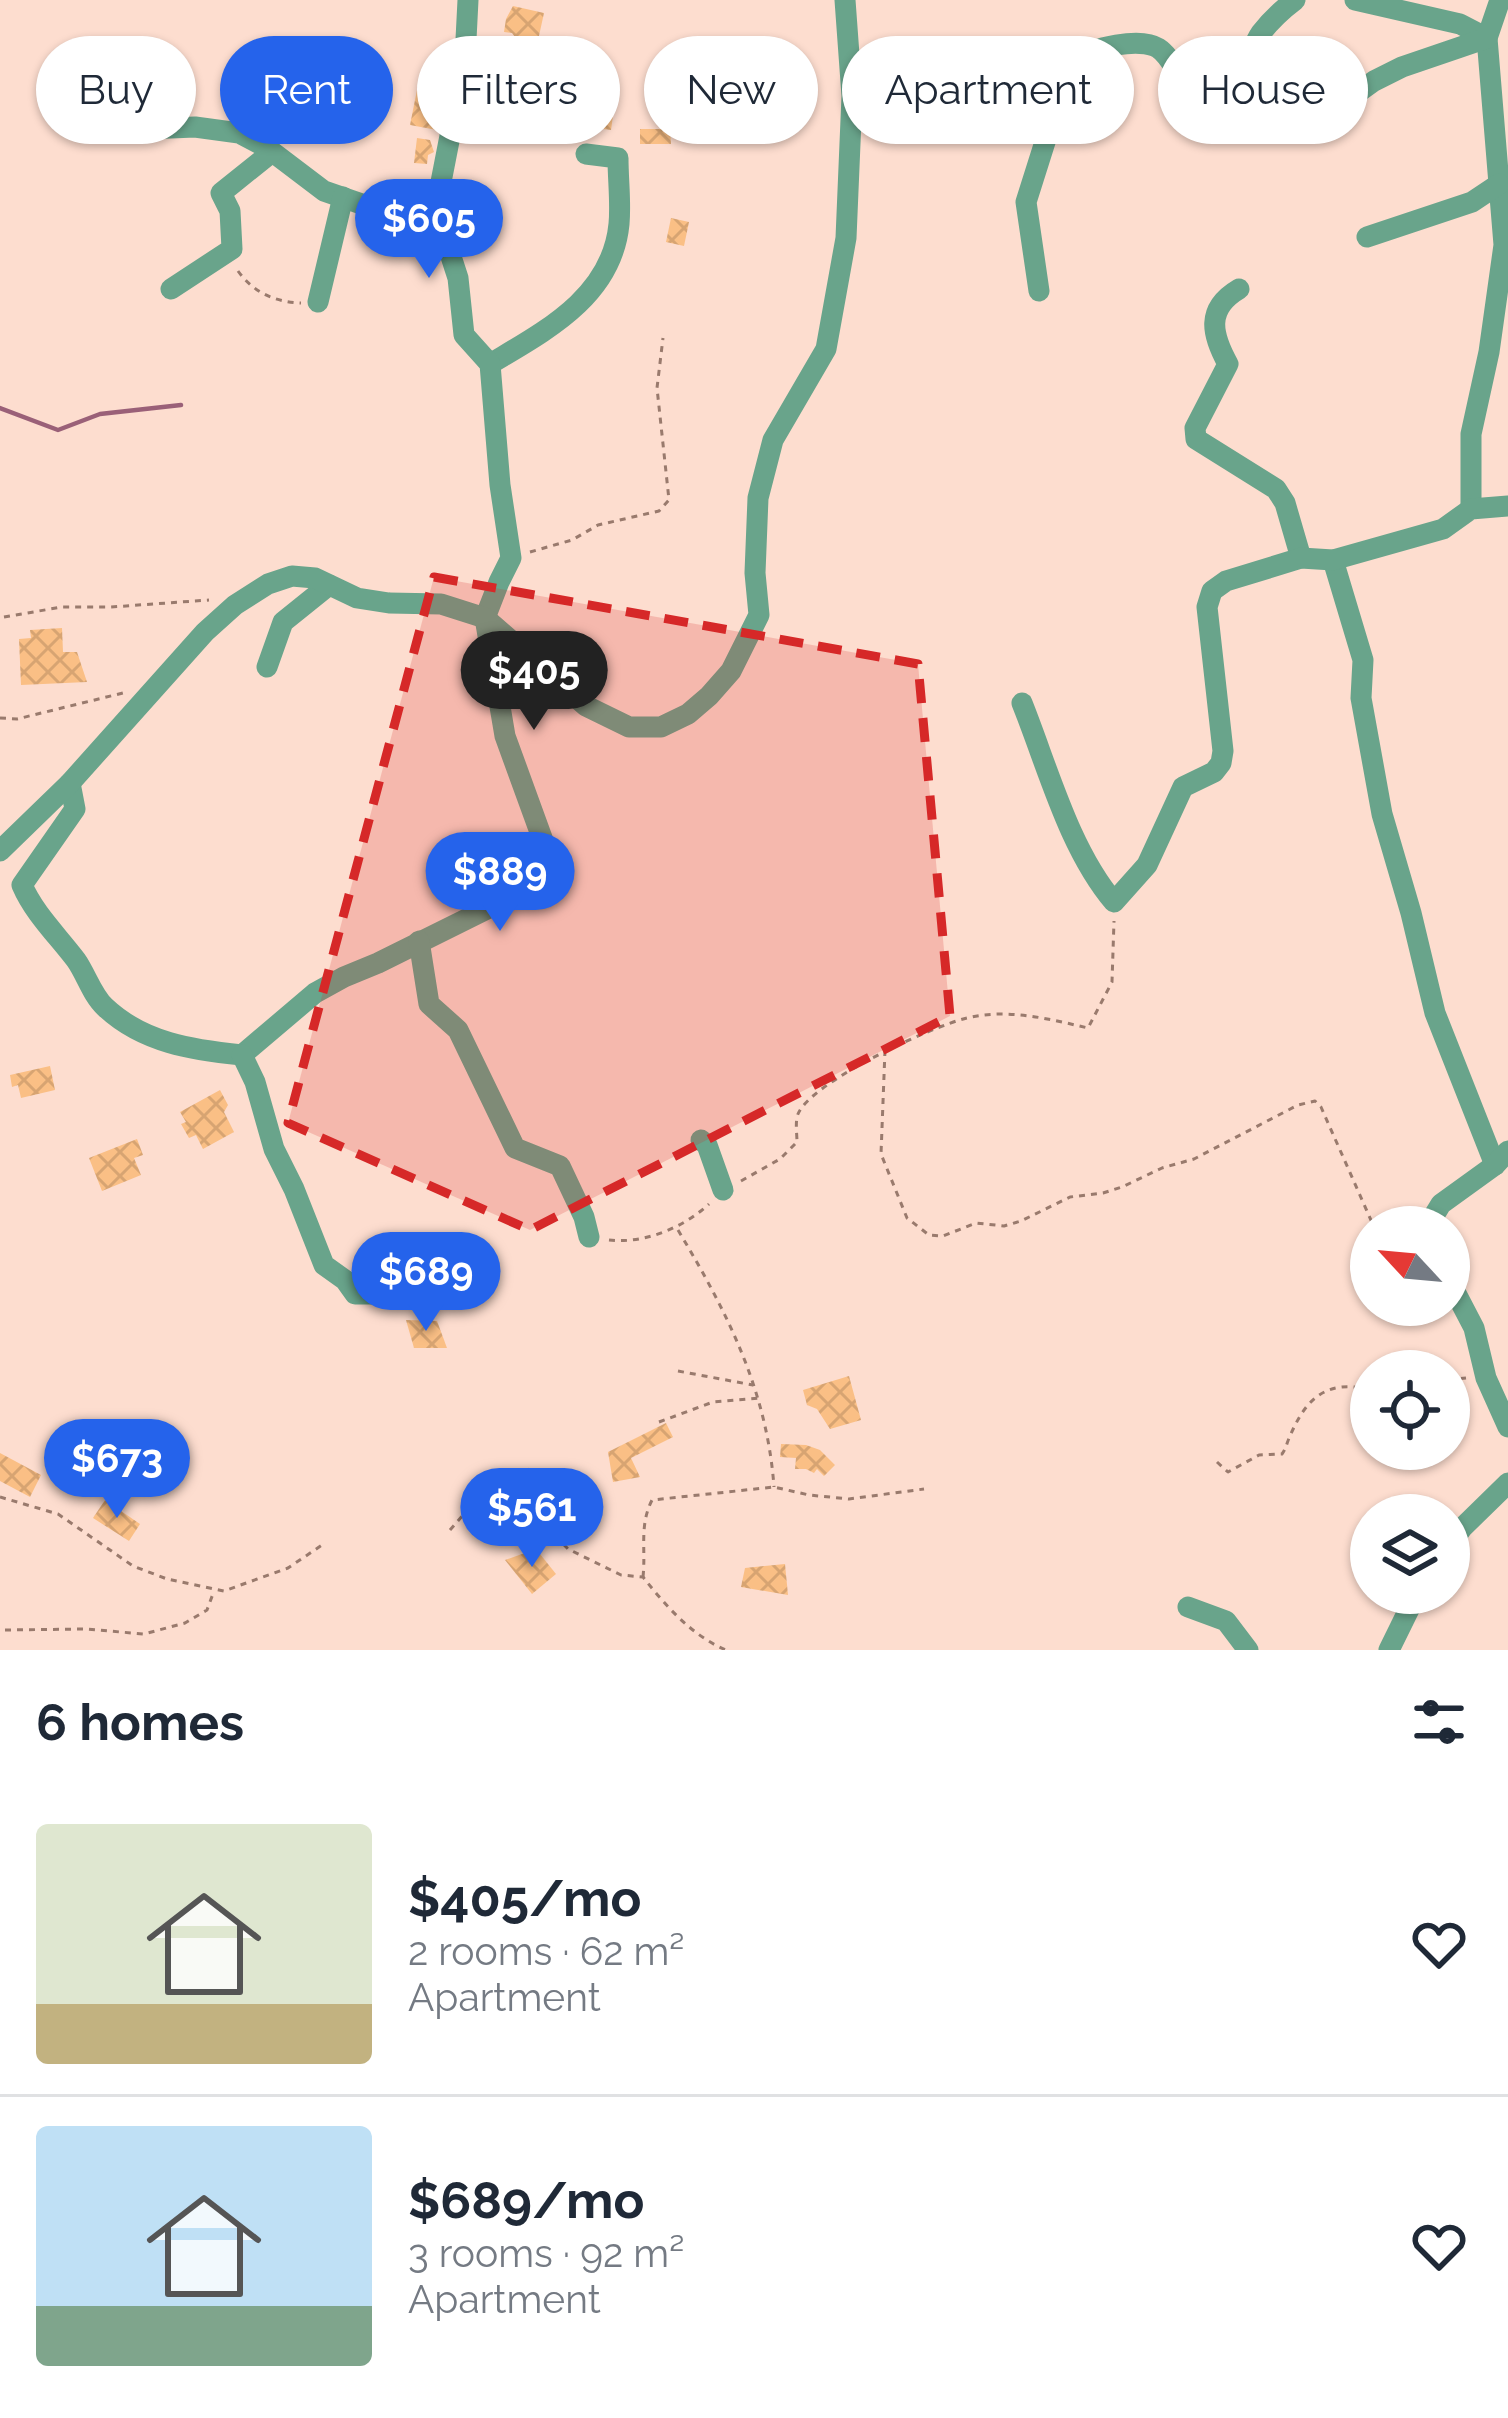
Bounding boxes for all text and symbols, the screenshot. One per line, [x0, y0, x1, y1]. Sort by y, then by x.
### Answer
chip: Buy [36, 36, 196, 144]
chip: Rent [220, 36, 393, 144]
chip: Filters [417, 36, 620, 144]
chip: New [644, 36, 818, 144]
chip: Apartment [842, 36, 1134, 144]
chip: House [1158, 36, 1368, 144]
pin: $605 [358, 179, 500, 281]
text: $605 [382, 195, 476, 241]
pin: $405 [463, 631, 605, 733]
text: $405 [488, 647, 580, 693]
pin: $889 [429, 832, 571, 934]
text: $889 [453, 848, 547, 894]
north arrow [1350, 1206, 1470, 1326]
map controls [1350, 1206, 1470, 1614]
pin: $689 [355, 1232, 497, 1334]
text: $689 [379, 1248, 473, 1294]
button: locate [1350, 1350, 1470, 1470]
pin: $673 [46, 1419, 188, 1521]
text: $673 [71, 1435, 163, 1481]
pin: $561 [461, 1468, 603, 1570]
text: $561 [487, 1484, 577, 1530]
button: layers [1350, 1494, 1470, 1614]
icon: filters [1406, 1689, 1472, 1755]
text: 6 homes [36, 1692, 244, 1752]
text: $405/mo [408, 1868, 641, 1928]
icon: home [132, 1872, 276, 2016]
icon: heart [1406, 1911, 1472, 1977]
text: 2 rooms · 62 m² [408, 1928, 684, 1974]
text: Apartment [408, 1974, 601, 2020]
text: $689/mo [408, 2170, 644, 2230]
icon: home [132, 2174, 276, 2318]
icon: heart [1406, 2213, 1472, 2279]
text: 3 rooms · 92 m² [408, 2230, 684, 2276]
text: Apartment [408, 2276, 601, 2322]

